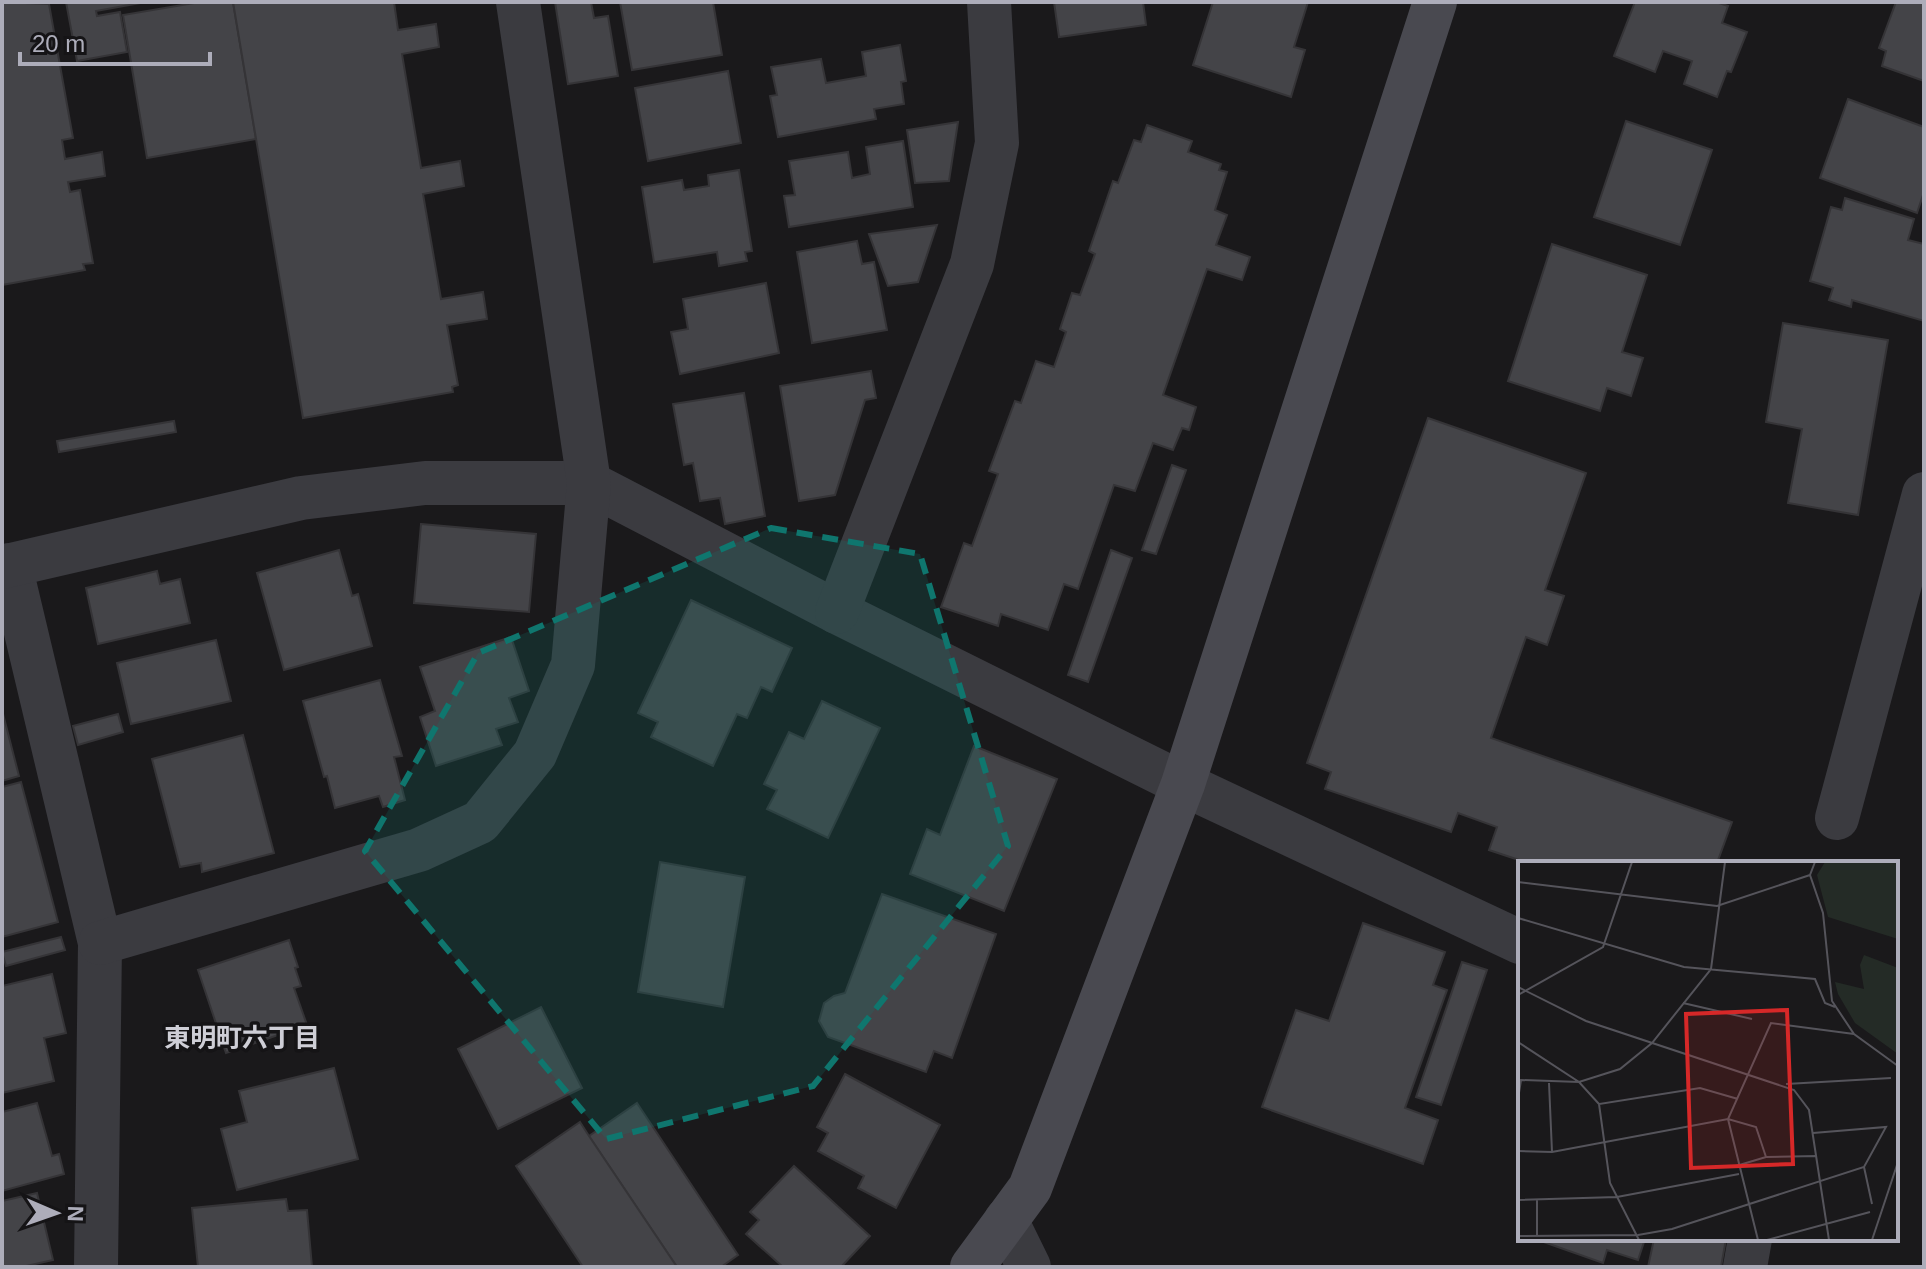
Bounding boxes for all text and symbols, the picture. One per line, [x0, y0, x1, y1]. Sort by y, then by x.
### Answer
scale bar [20, 16, 210, 66]
text: 20 m [32, 30, 85, 57]
inset map [1518, 861, 1898, 1241]
district label: 東明町六丁目 [164, 1023, 320, 1053]
north arrow [16, 1173, 96, 1253]
text: N [63, 1205, 88, 1222]

